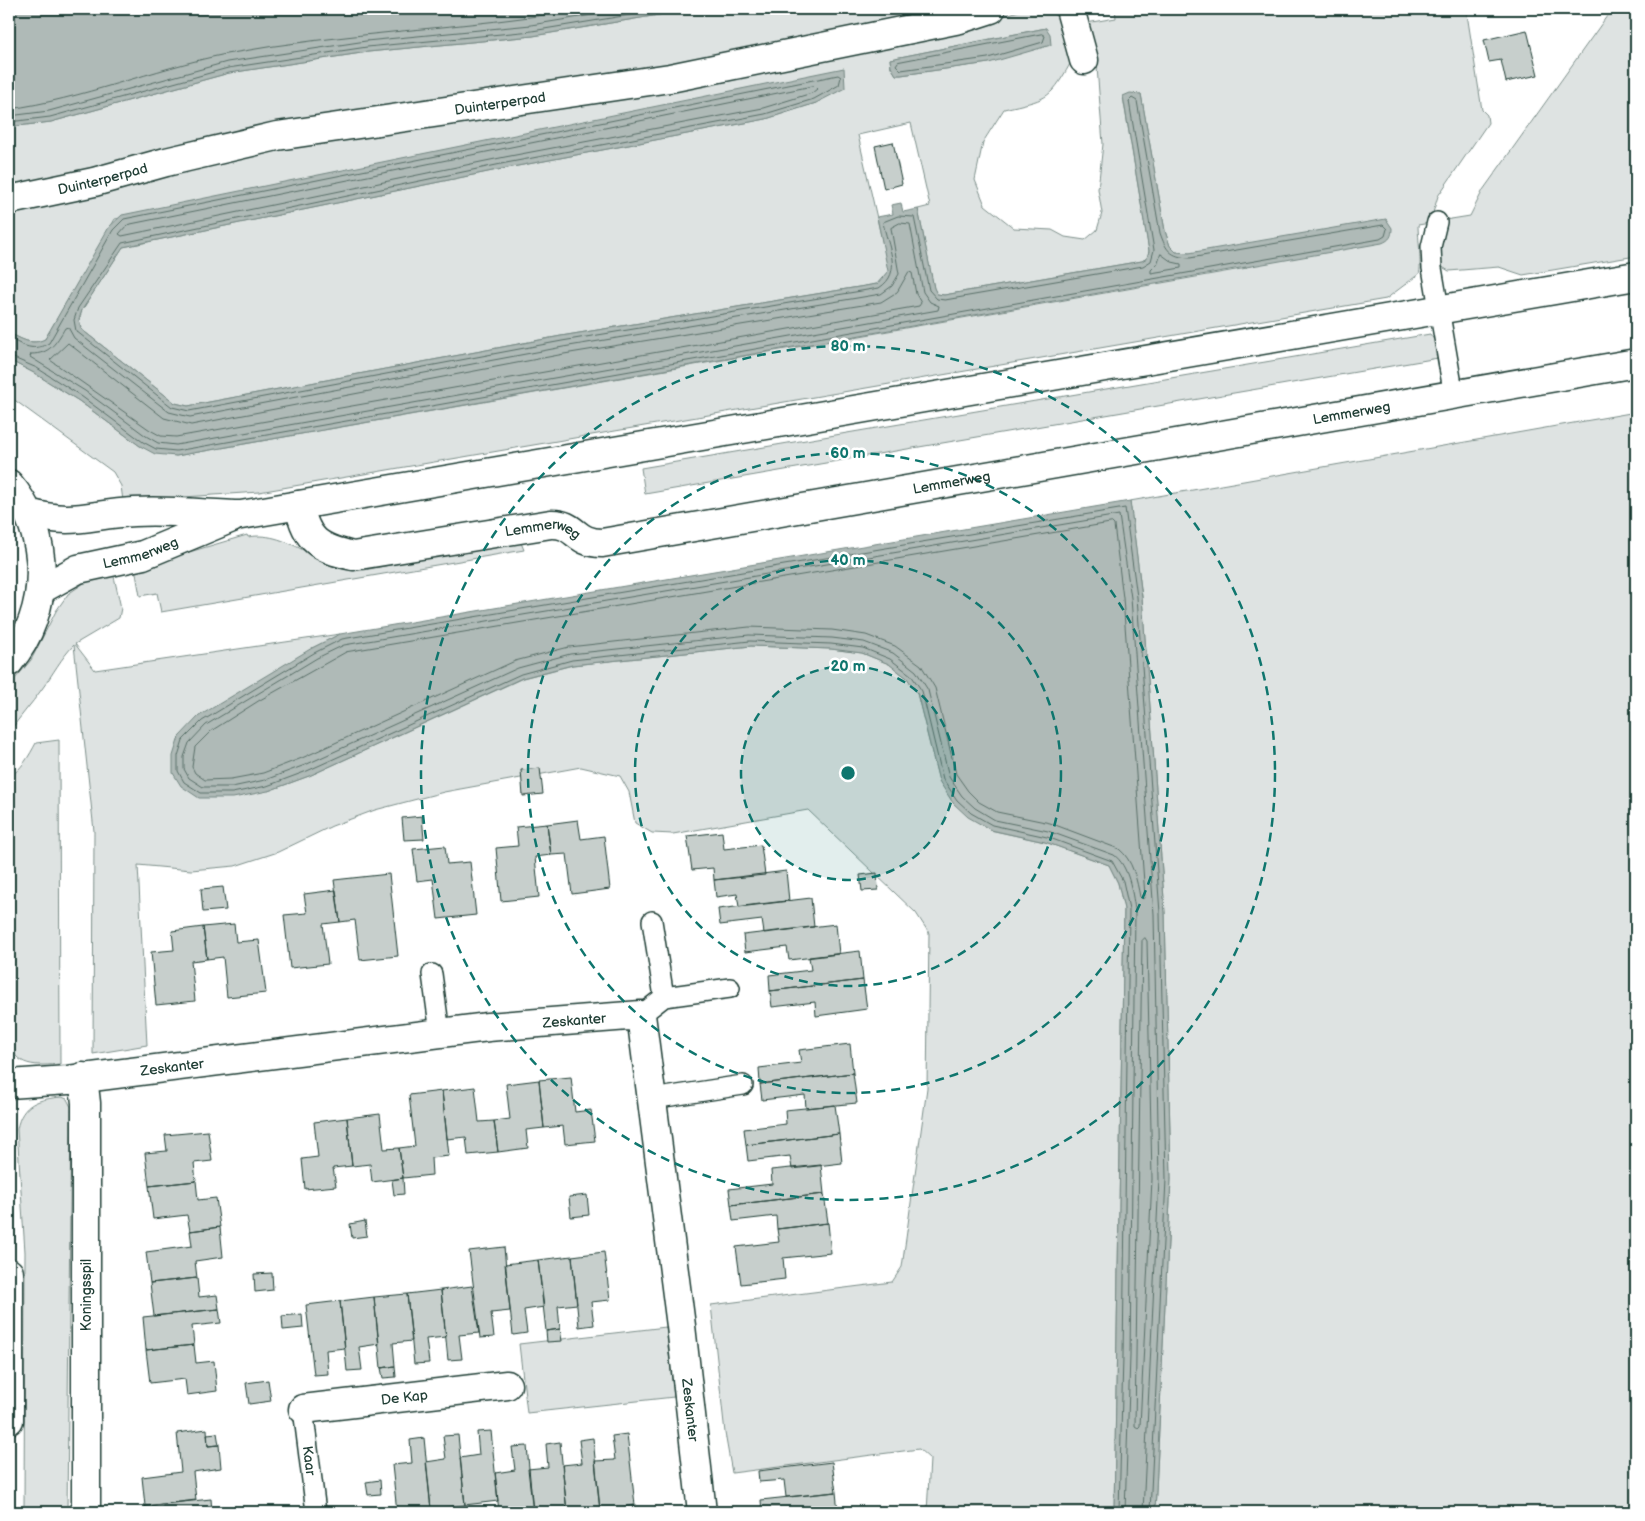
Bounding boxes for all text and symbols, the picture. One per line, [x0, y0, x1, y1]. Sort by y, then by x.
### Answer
street label: Duinterperpad [453, 88, 547, 118]
street label: Duinterperpad [56, 159, 149, 198]
text: 80 m [830, 337, 866, 356]
street label: Lemmerweg [1312, 397, 1391, 428]
text: 60 m [830, 444, 866, 463]
street label: Lemmerweg [912, 467, 991, 497]
street label: Lemmerweg [504, 515, 585, 543]
street label: Lemmerweg [101, 533, 181, 572]
text: 40 m [830, 551, 866, 570]
text: 20 m [831, 657, 866, 676]
centre of rings [839, 764, 857, 782]
street label: Zeskanter [541, 1009, 608, 1031]
street label: Zeskanter [138, 1054, 206, 1079]
street label: Koningsspil [78, 1259, 95, 1331]
street label: Zeskanter [678, 1376, 703, 1443]
street label: De Kap [380, 1386, 429, 1408]
street label: Kaar [299, 1445, 320, 1477]

